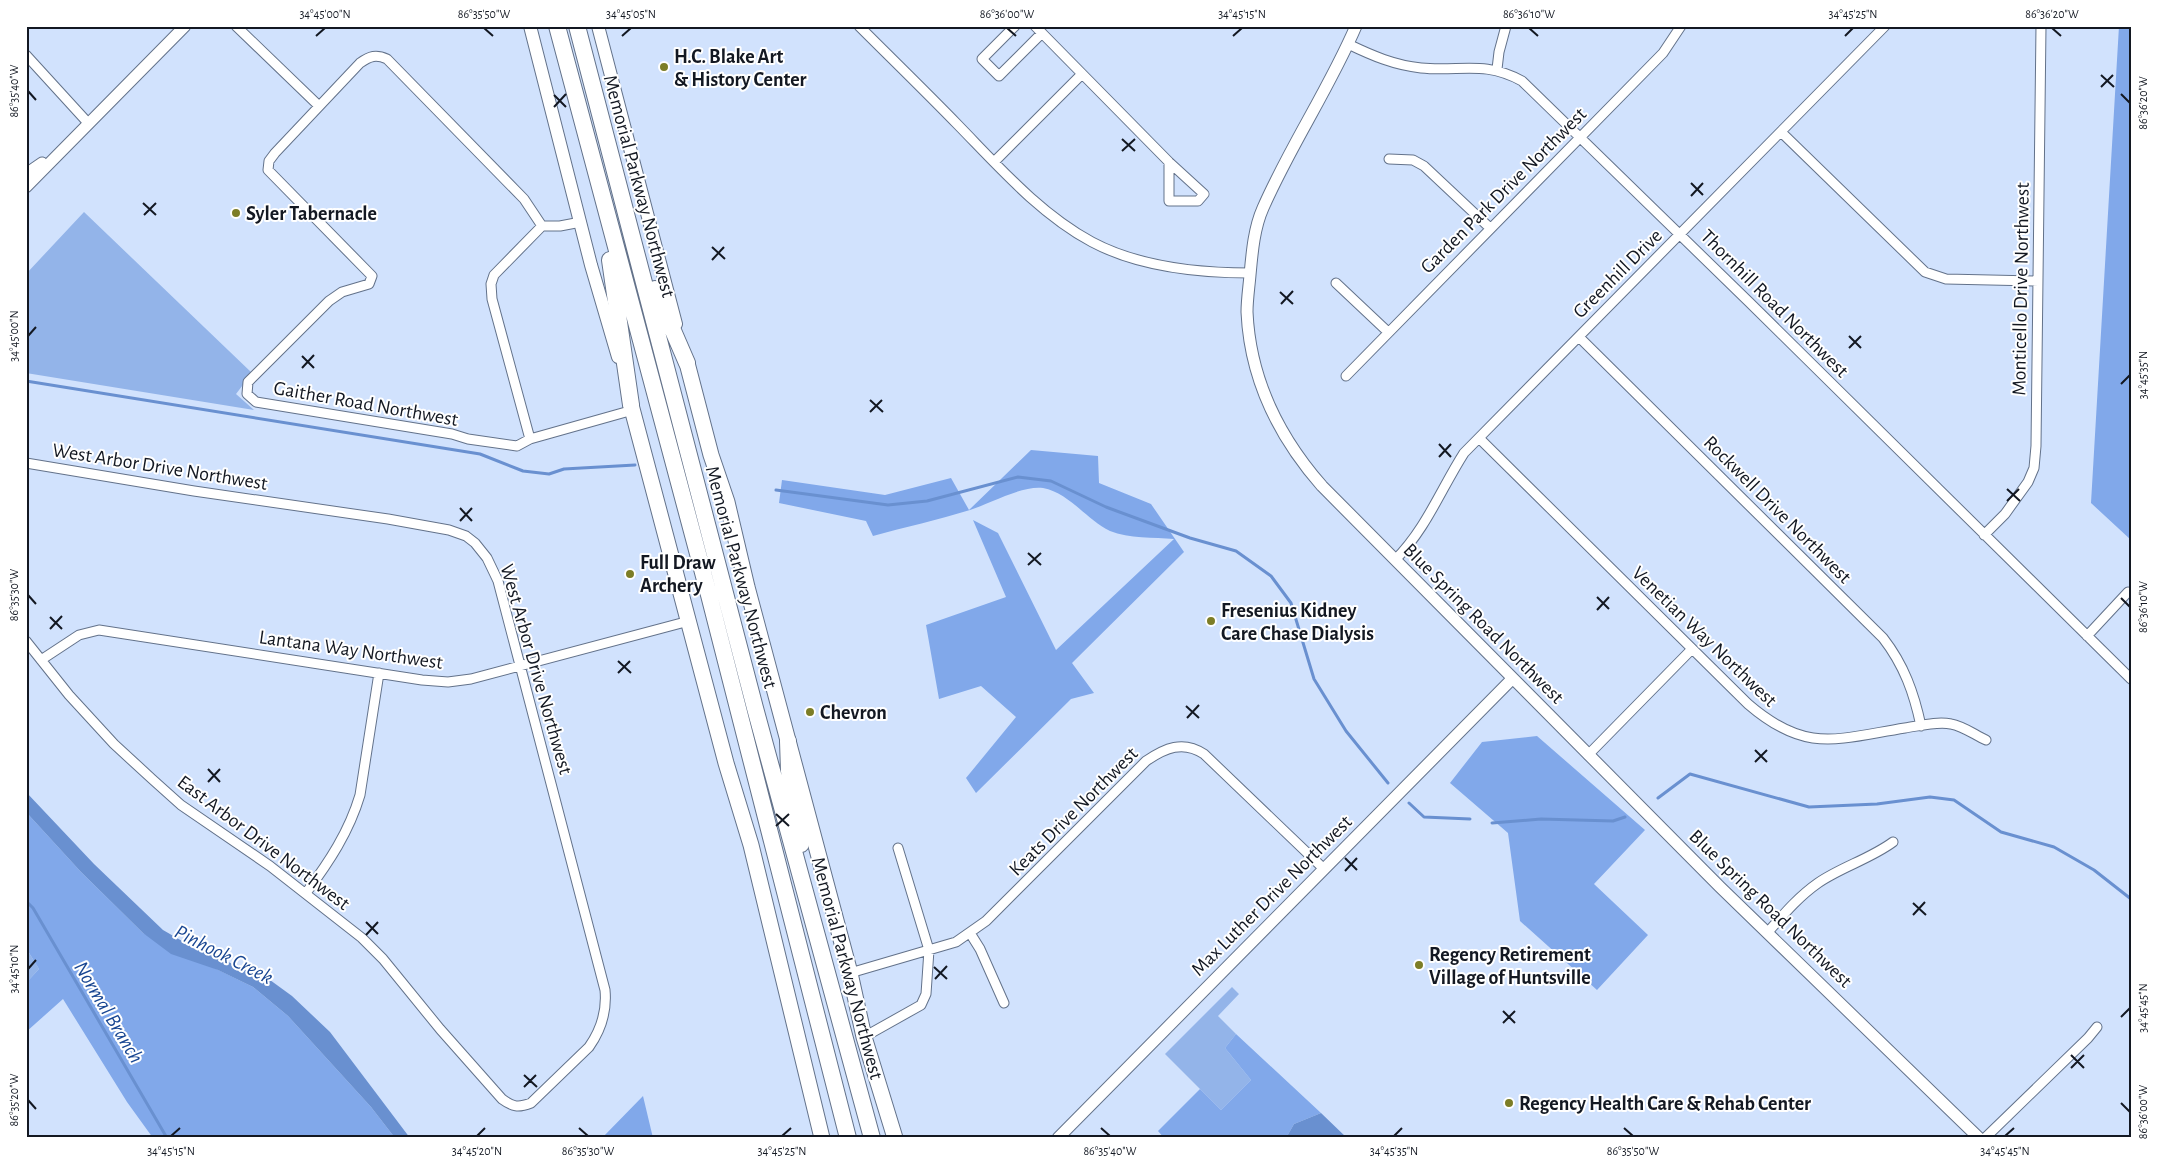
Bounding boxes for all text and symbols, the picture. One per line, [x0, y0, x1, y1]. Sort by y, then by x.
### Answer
text: 34°45'00"N [299, 8, 351, 20]
text: 86°35'50"W [458, 8, 510, 20]
text: 34°45'05"N [606, 8, 656, 20]
text: 86°36'00"W [980, 8, 1034, 20]
text: 34°45'15"N [1218, 8, 1266, 20]
text: 86°36'10"W [1503, 8, 1555, 20]
text: 34°45'25"N [1828, 8, 1878, 20]
text: 86°36'20"W [2025, 8, 2079, 20]
place label: H.C. Blake Art & History Center [674, 47, 807, 90]
marker: H.C. Blake Art & History Center [658, 61, 670, 73]
text: 86°35'40"W [8, 64, 20, 118]
street label: Memorial Parkway Northwest [600, 73, 679, 300]
text: 86°36'20"W [2137, 76, 2149, 130]
street label: Garden Park Drive Northwest [1417, 104, 1591, 277]
street label: Monticello Drive Northwest [2009, 182, 2033, 396]
place label: Syler Tabernacle [246, 204, 377, 224]
marker: Syler Tabernacle [230, 207, 242, 219]
street label: Greenhill Drive [1569, 225, 1666, 322]
street label: Thornhill Road Northwest [1697, 226, 1852, 382]
text: 34°45'00"N [8, 310, 20, 362]
text: 34°45'35"N [2137, 351, 2149, 399]
street label: Gaither Road Northwest [272, 378, 460, 430]
street label: Rockwell Drive Northwest [1700, 432, 1855, 588]
street label: West Arbor Drive Northwest [51, 440, 269, 494]
street label: Memorial Parkway Northwest [702, 464, 781, 691]
street label: Blue Spring Road Northwest [1399, 540, 1568, 708]
place label: Full Draw Archery [640, 553, 716, 596]
street label: West Arbor Drive Northwest [496, 562, 576, 777]
street label: Venetian Way Northwest [1628, 563, 1781, 711]
marker: Full Draw Archery [624, 568, 636, 580]
text: 86°35'30"W [8, 569, 20, 621]
text: 86°36'10"W [2137, 581, 2149, 633]
place label: Fresenius Kidney Care Chase Dialysis [1221, 601, 1374, 644]
marker: Fresenius Kidney Care Chase Dialysis [1205, 615, 1217, 627]
street label: Lantana Way Northwest [258, 627, 445, 673]
place label: Chevron [820, 703, 887, 723]
marker: Chevron [804, 706, 816, 718]
street label: Keats Drive Northwest [1006, 743, 1142, 880]
street label: East Arbor Drive Northwest [174, 772, 354, 914]
street label: Max Luther Drive Northwest [1188, 811, 1356, 980]
street label: Blue Spring Road Northwest [1685, 826, 1856, 992]
street label: Memorial Parkway Northwest [808, 855, 887, 1082]
water label: Pinhook Creek [171, 921, 277, 988]
text: 34°45'10"N [8, 944, 20, 994]
place label: Regency Retirement Village of Huntsville [1429, 945, 1591, 988]
water label: Normal Branch [70, 958, 147, 1067]
marker: Regency Retirement Village of Huntsville [1413, 959, 1425, 971]
text: 34°45'45"N [2137, 983, 2149, 1033]
text: 86°35'20"W [8, 1073, 20, 1126]
text: 86°36'00"W [2137, 1085, 2149, 1139]
place label: Regency Health Care & Rehab Center [1519, 1094, 1811, 1114]
marker: Regency Health Care & Rehab Center [1503, 1097, 1515, 1109]
text: 34°45'15"N [147, 1145, 195, 1157]
text: 34°45'20"N [452, 1145, 502, 1157]
text: 86°35'30"W [562, 1145, 614, 1157]
text: 34°45'25"N [757, 1145, 807, 1157]
text: 86°35'40"W [1083, 1145, 1137, 1157]
text: 34°45'35"N [1370, 1145, 1418, 1157]
text: 86°35'50"W [1607, 1145, 1659, 1157]
text: 34°45'45"N [1980, 1145, 2030, 1157]

